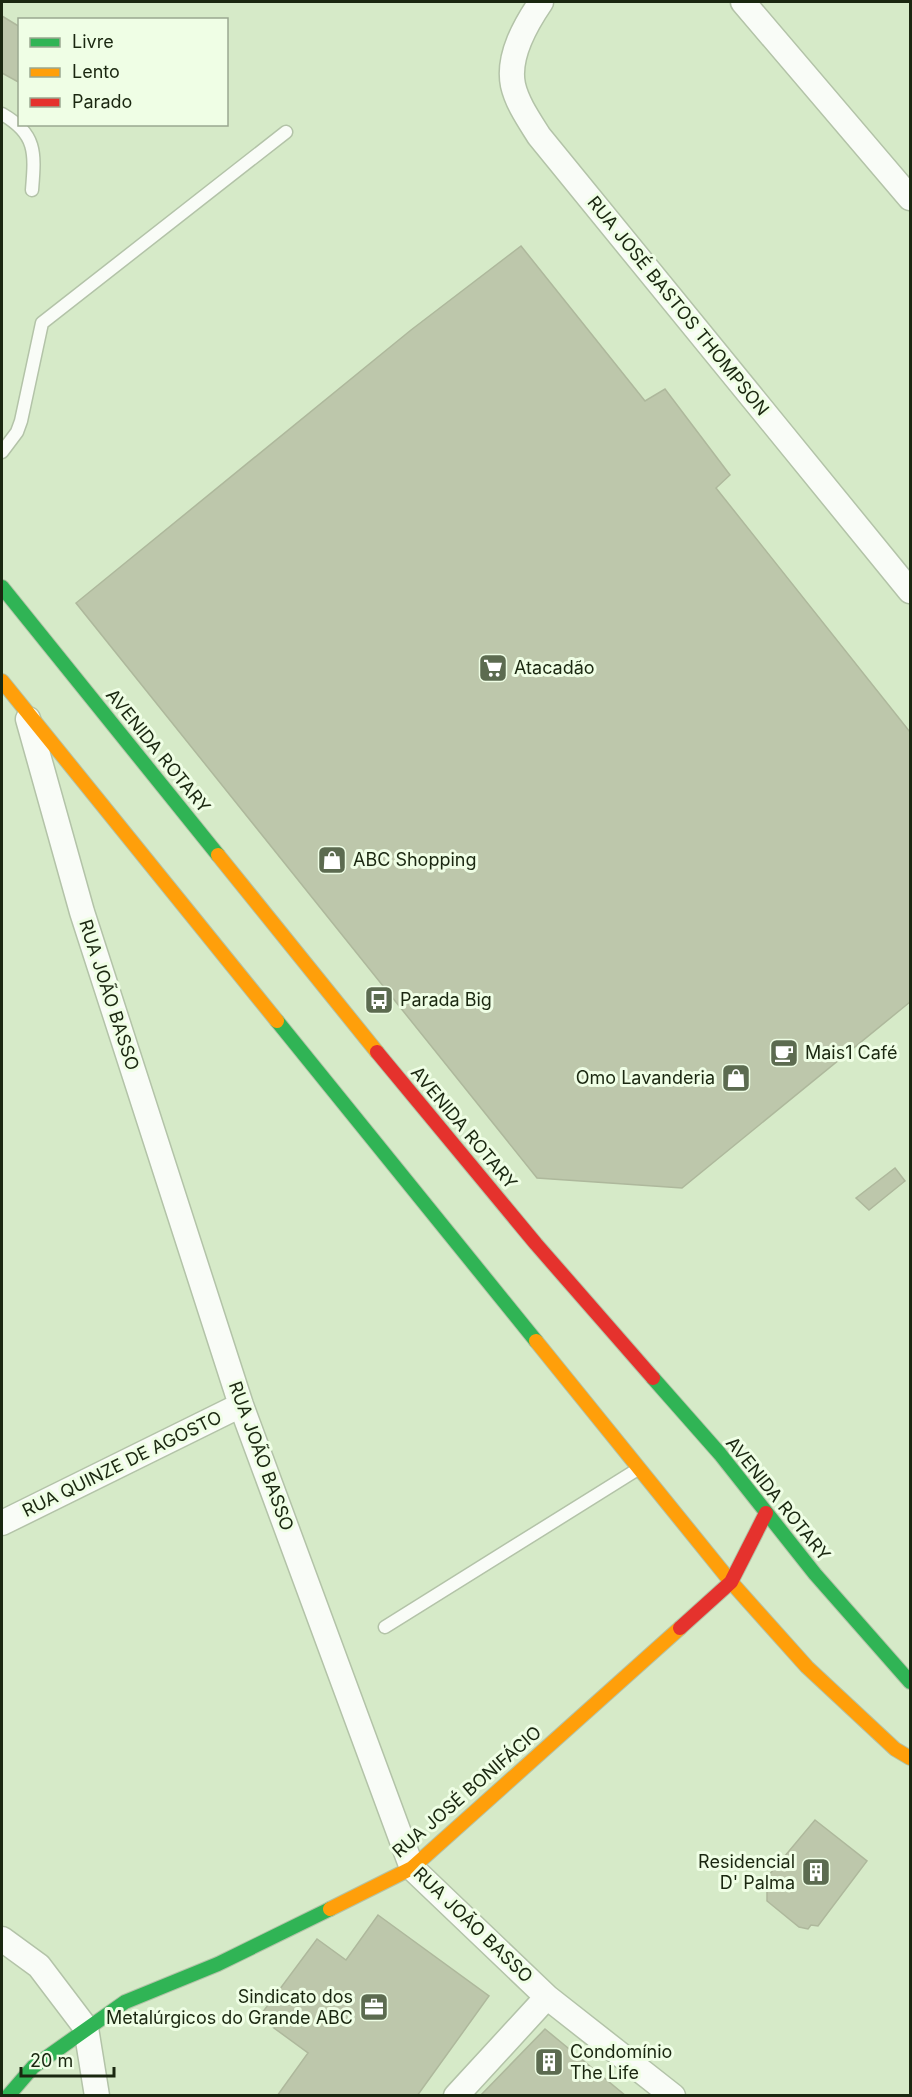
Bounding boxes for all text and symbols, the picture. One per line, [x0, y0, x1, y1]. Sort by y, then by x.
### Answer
legend [18, 18, 228, 126]
text: Livre [72, 31, 114, 52]
text: Lento [72, 61, 120, 82]
text: Parado [72, 91, 132, 112]
street label: RUA JOSÉ BASTOS THOMPSON [583, 191, 774, 420]
supermarket icon: Atacadão [477, 652, 509, 684]
place label: Atacadão [514, 657, 595, 678]
street label: AVENIDA ROTARY [102, 684, 215, 817]
shop icon: ABC Shopping [316, 844, 348, 876]
place label: ABC Shopping [353, 849, 476, 870]
street label: RUA JOÃO BASSO [75, 917, 145, 1073]
bus stop icon: Parada Big [363, 984, 395, 1016]
place label: Parada Big [400, 989, 492, 1010]
cafe icon: Mais1 Café [768, 1037, 800, 1069]
place label: Mais1 Café [805, 1042, 898, 1063]
street label: AVENIDA ROTARY [407, 1062, 522, 1193]
shop icon: Omo Lavanderia [720, 1062, 752, 1094]
place label: Omo Lavanderia [576, 1067, 715, 1088]
street label: RUA JOÃO BASSO [225, 1378, 299, 1533]
street label: RUA QUINZE DE AGOSTO [19, 1406, 225, 1521]
street label: AVENIDA ROTARY [722, 1432, 835, 1565]
street label: RUA JOSÉ BONIFÁCIO [387, 1721, 545, 1862]
place label: Residencial D' Palma [698, 1851, 795, 1893]
building icon: Residencial D' Palma [800, 1856, 832, 1888]
street label: RUA JOÃO BASSO [410, 1862, 538, 1987]
place label: Sindicato dos Metalúrgicos do Grande ABC [106, 1986, 353, 2028]
office icon: Sindicato dos Metalúrgicos do Grande ABC [358, 1991, 390, 2023]
scale bar [21, 2040, 114, 2078]
place label: Condomínio The Life [570, 2041, 672, 2083]
building icon: Condomínio The Life [533, 2046, 565, 2078]
text: 20 m [30, 2050, 73, 2071]

